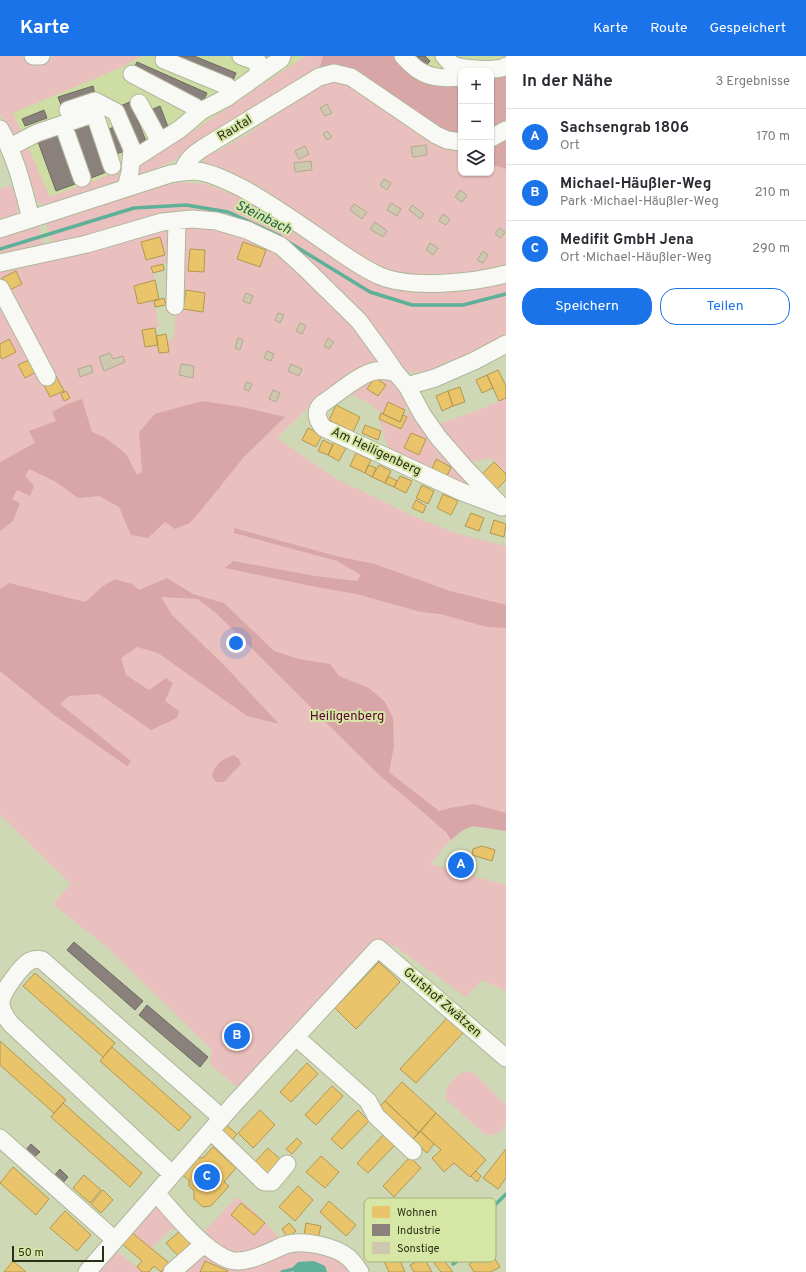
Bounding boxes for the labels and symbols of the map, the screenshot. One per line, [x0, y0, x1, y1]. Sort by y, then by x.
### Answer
street label: Rautal [215, 112, 255, 146]
water label: Steinbach [232, 197, 294, 239]
street label: Am Heiligenberg [328, 424, 424, 480]
your location [226, 633, 246, 653]
park label: Heiligenberg [310, 709, 384, 725]
pin: A [448, 850, 474, 880]
street label: Gutshof Zwätzen [400, 965, 484, 1041]
pin: B [224, 1021, 250, 1051]
pin: C [194, 1162, 220, 1192]
legend [364, 1198, 496, 1262]
text: Wohnen [397, 1206, 437, 1220]
text: Industrie [397, 1224, 441, 1238]
text: Sonstige [397, 1242, 440, 1256]
scale bar [12, 1244, 104, 1263]

